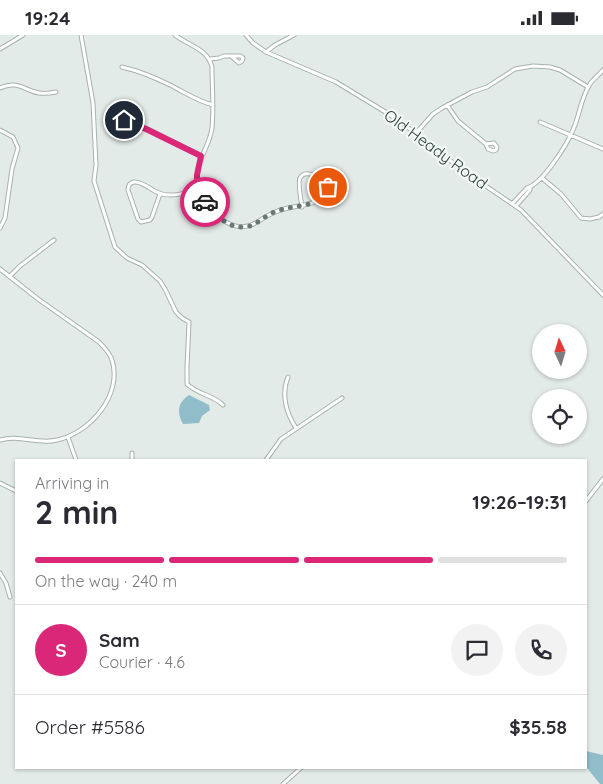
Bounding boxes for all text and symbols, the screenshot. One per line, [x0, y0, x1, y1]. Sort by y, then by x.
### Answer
text: 19:24 [25, 6, 70, 30]
pin [103, 99, 145, 141]
street label: Old Heady Road [380, 105, 492, 193]
icon: home [110, 106, 138, 134]
pin [307, 166, 349, 208]
icon: bag [314, 173, 342, 201]
courier [180, 177, 230, 227]
icon: car [191, 188, 219, 216]
north arrow [532, 324, 588, 379]
map controls [532, 324, 587, 444]
button: locate [532, 389, 587, 444]
text: Arriving in [35, 473, 109, 493]
text: 19:26–19:31 [472, 490, 567, 514]
text: 2 min [35, 492, 118, 532]
text: On the way · 240 m [35, 571, 177, 591]
button: chat [451, 624, 503, 676]
button: phone [515, 624, 567, 676]
text: Sam [99, 628, 140, 652]
text: S [55, 638, 67, 662]
text: Courier · 4.6 [99, 652, 185, 672]
text: Order #5586 [35, 715, 145, 739]
text: $35.58 [509, 715, 567, 739]

